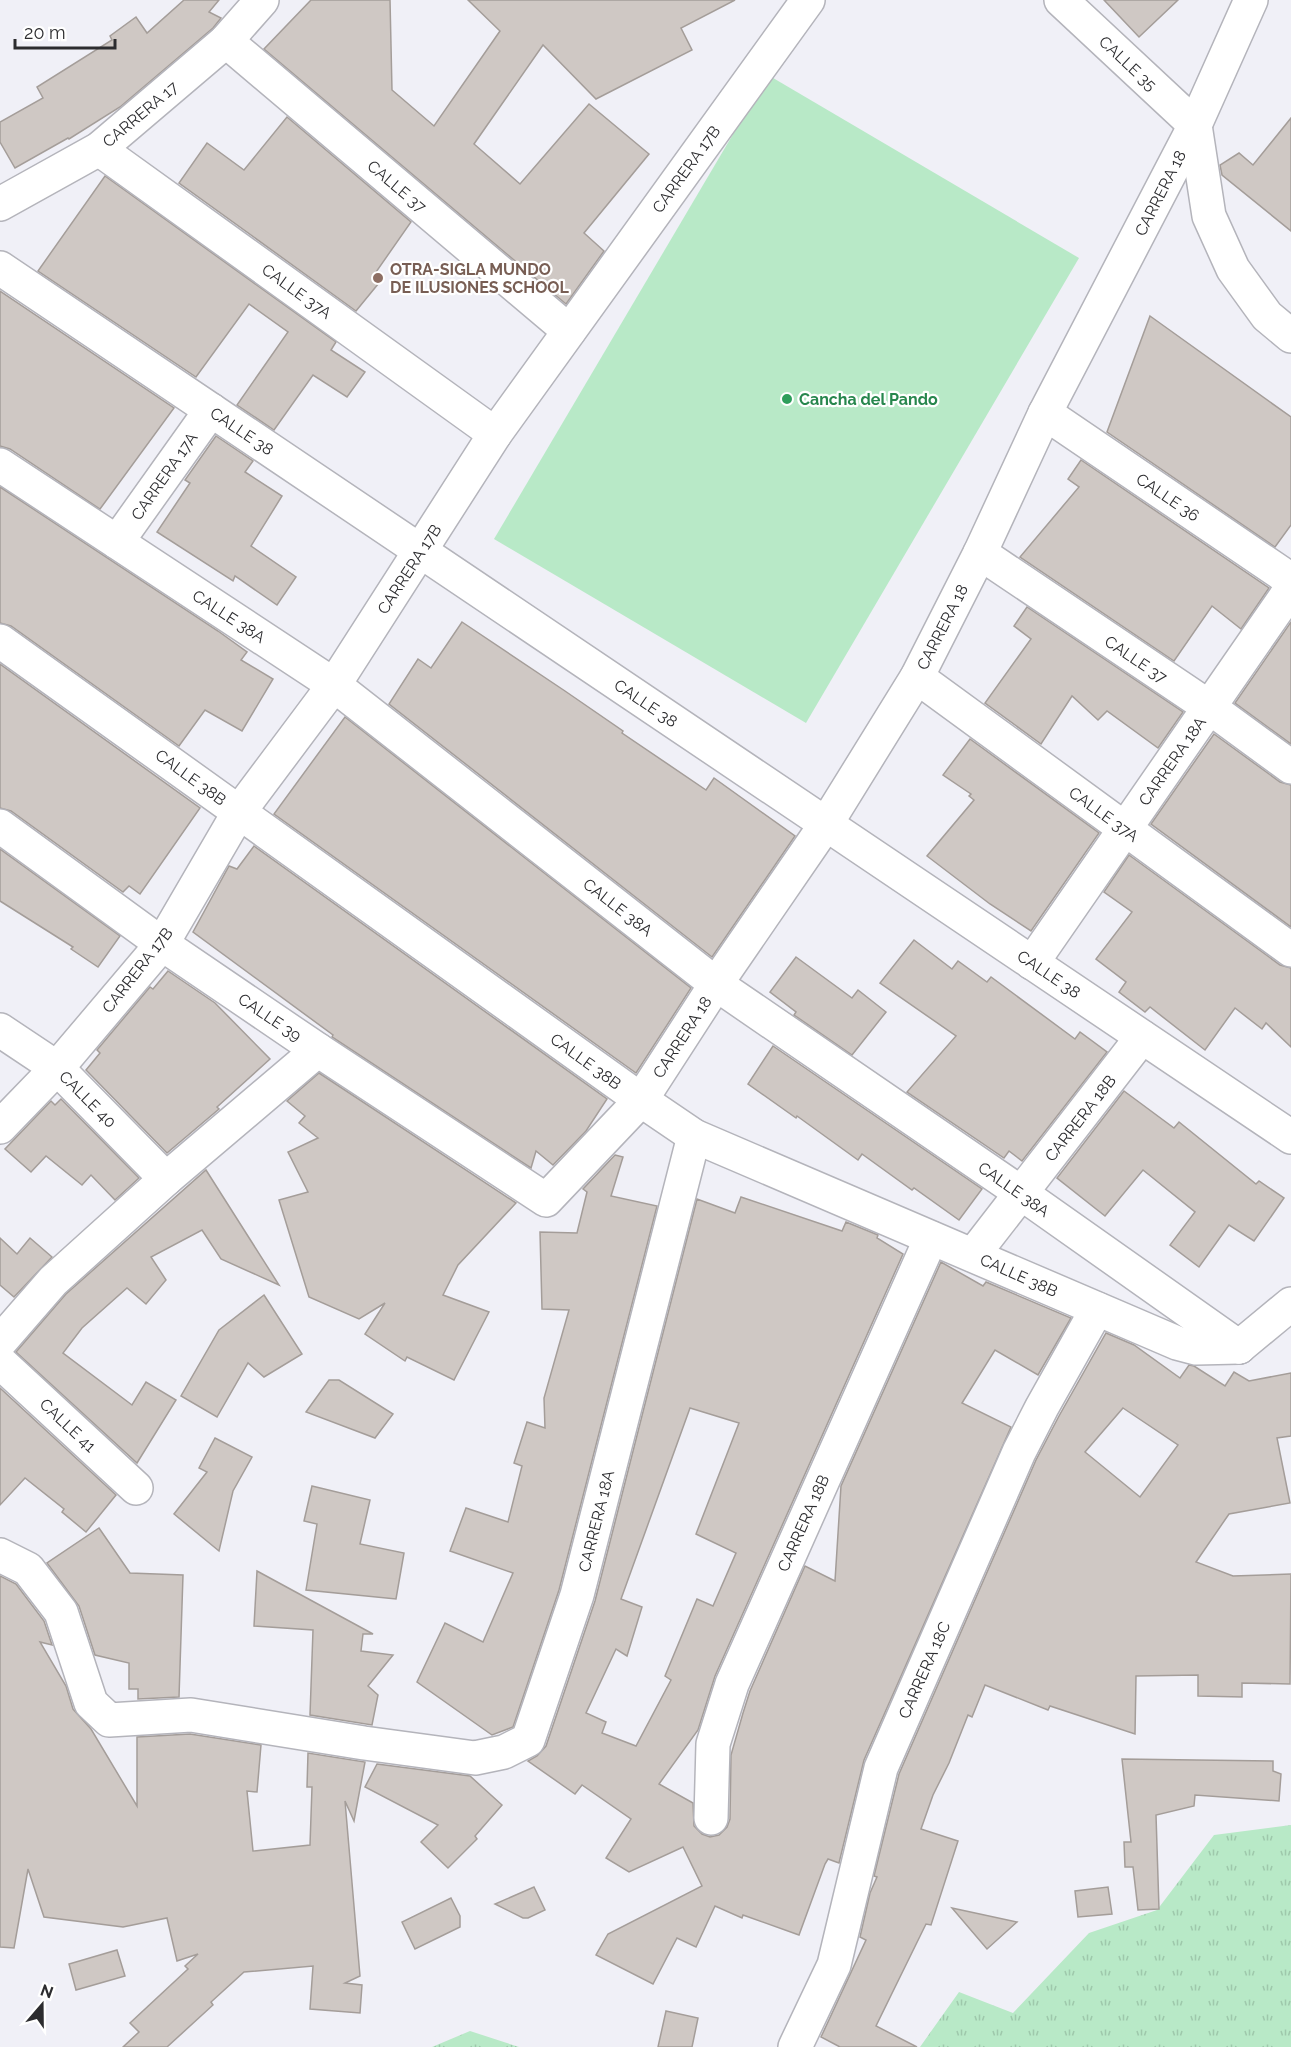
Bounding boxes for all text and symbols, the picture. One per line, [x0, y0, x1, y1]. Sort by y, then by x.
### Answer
scale bar [15, 12, 116, 50]
text: 20 m [24, 22, 66, 43]
street label: CALLE 35 [1095, 32, 1160, 95]
street label: CARRERA 17 [99, 77, 182, 151]
street label: CARRERA 17B [648, 122, 724, 217]
street label: CARRERA 18 [1131, 147, 1190, 239]
street label: CALLE 37 [363, 156, 430, 217]
street label: CALLE 37A [258, 260, 335, 323]
place label: OTRA-SIGLA MUNDO DE ILUSIONES SCHOOL [390, 260, 569, 297]
marker: OTRA-SIGLA MUNDO DE ILUSIONES SCHOOL [371, 271, 385, 285]
place label: Cancha del Pando [799, 390, 938, 409]
marker: Cancha del Pando [780, 392, 794, 406]
street label: CALLE 38 [206, 403, 277, 459]
street label: CARRERA 17A [127, 429, 202, 524]
street label: CALLE 36 [1132, 469, 1203, 526]
street label: CARRERA 17B [373, 521, 445, 618]
street label: CARRERA 18 [913, 581, 972, 673]
street label: CALLE 38A [189, 586, 269, 647]
street label: CALLE 37 [1101, 632, 1171, 687]
street label: CALLE 38 [610, 675, 681, 731]
street label: CARRERA 18A [1135, 713, 1210, 809]
street label: CALLE 38B [152, 745, 230, 809]
street label: CALLE 37A [1065, 783, 1142, 846]
street label: CALLE 38A [579, 874, 656, 940]
street label: CARRERA 17B [98, 924, 177, 1017]
street label: CALLE 38 [1013, 946, 1084, 1002]
street label: CALLE 39 [235, 989, 305, 1045]
street label: CARRERA 18 [649, 993, 716, 1082]
street label: CALLE 38B [547, 1029, 625, 1093]
street label: CALLE 40 [55, 1067, 120, 1132]
street label: CARRERA 18B [1041, 1071, 1120, 1165]
street label: CALLE 38A [974, 1158, 1053, 1221]
street label: CALLE 38B [977, 1250, 1060, 1301]
street label: CALLE 41 [36, 1395, 100, 1456]
street label: CARRERA 18A [575, 1468, 618, 1574]
street label: CARRERA 18B [774, 1472, 833, 1575]
street label: CARRERA 18C [895, 1619, 954, 1722]
north arrow [12, 1975, 72, 2035]
text: N [38, 1980, 56, 2002]

